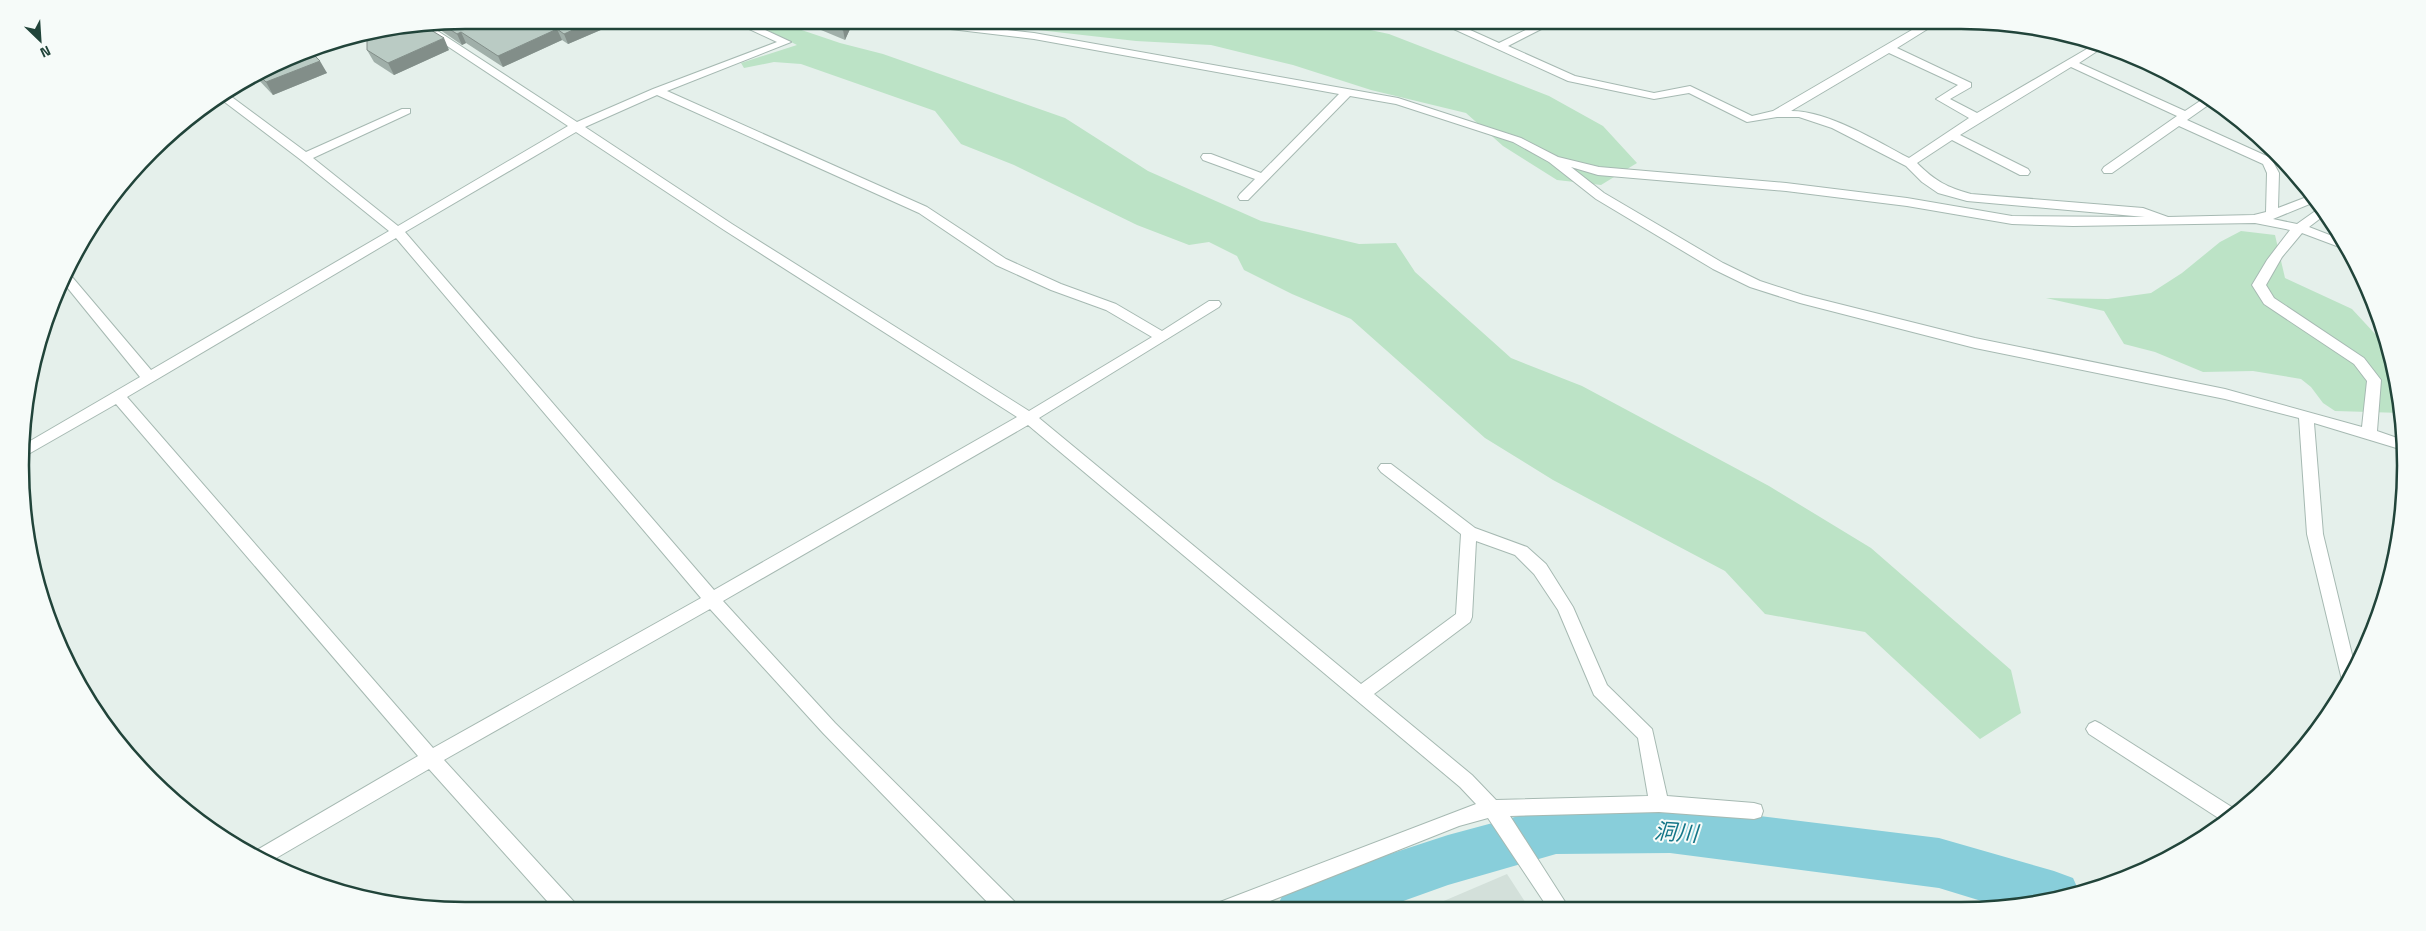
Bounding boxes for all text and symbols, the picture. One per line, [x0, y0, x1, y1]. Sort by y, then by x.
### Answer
north arrow [15, 15, 65, 65]
text: N [37, 41, 55, 64]
water label: 洞川 [1653, 814, 1701, 851]

